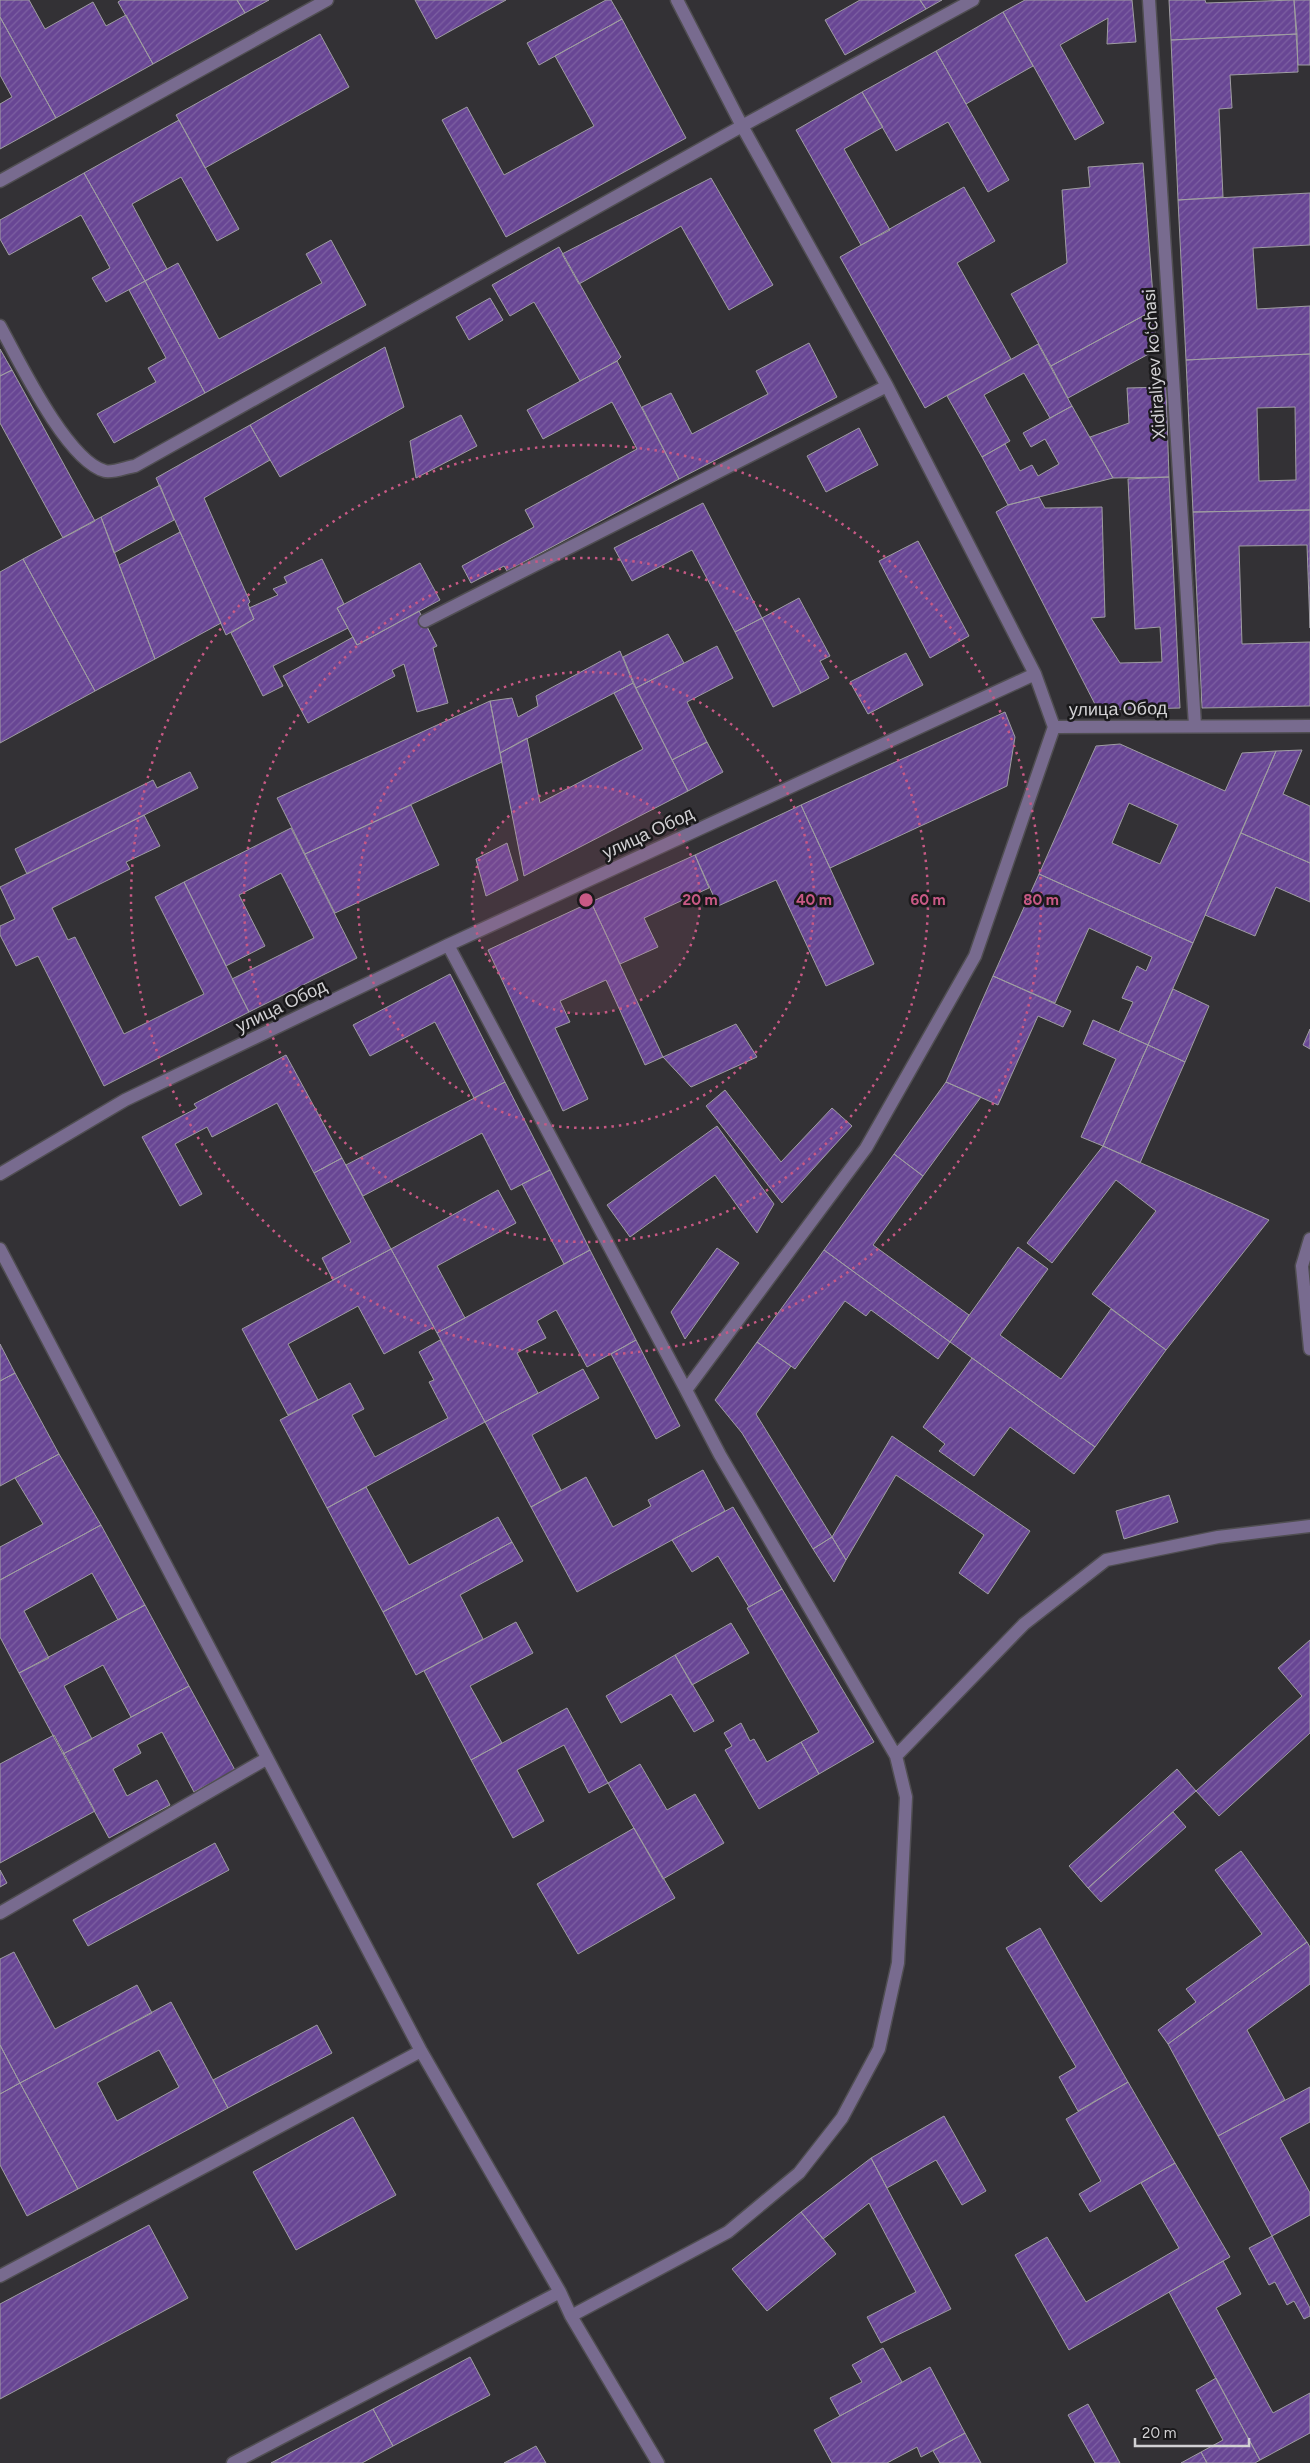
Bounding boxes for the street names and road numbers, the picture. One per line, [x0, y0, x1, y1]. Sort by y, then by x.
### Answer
street label: Xidiraliyev koʻchasi [1138, 288, 1170, 440]
street label: улица Обод [1069, 697, 1168, 721]
street label: улица Обод [599, 802, 698, 864]
street label: улица Обод [232, 974, 330, 1037]

